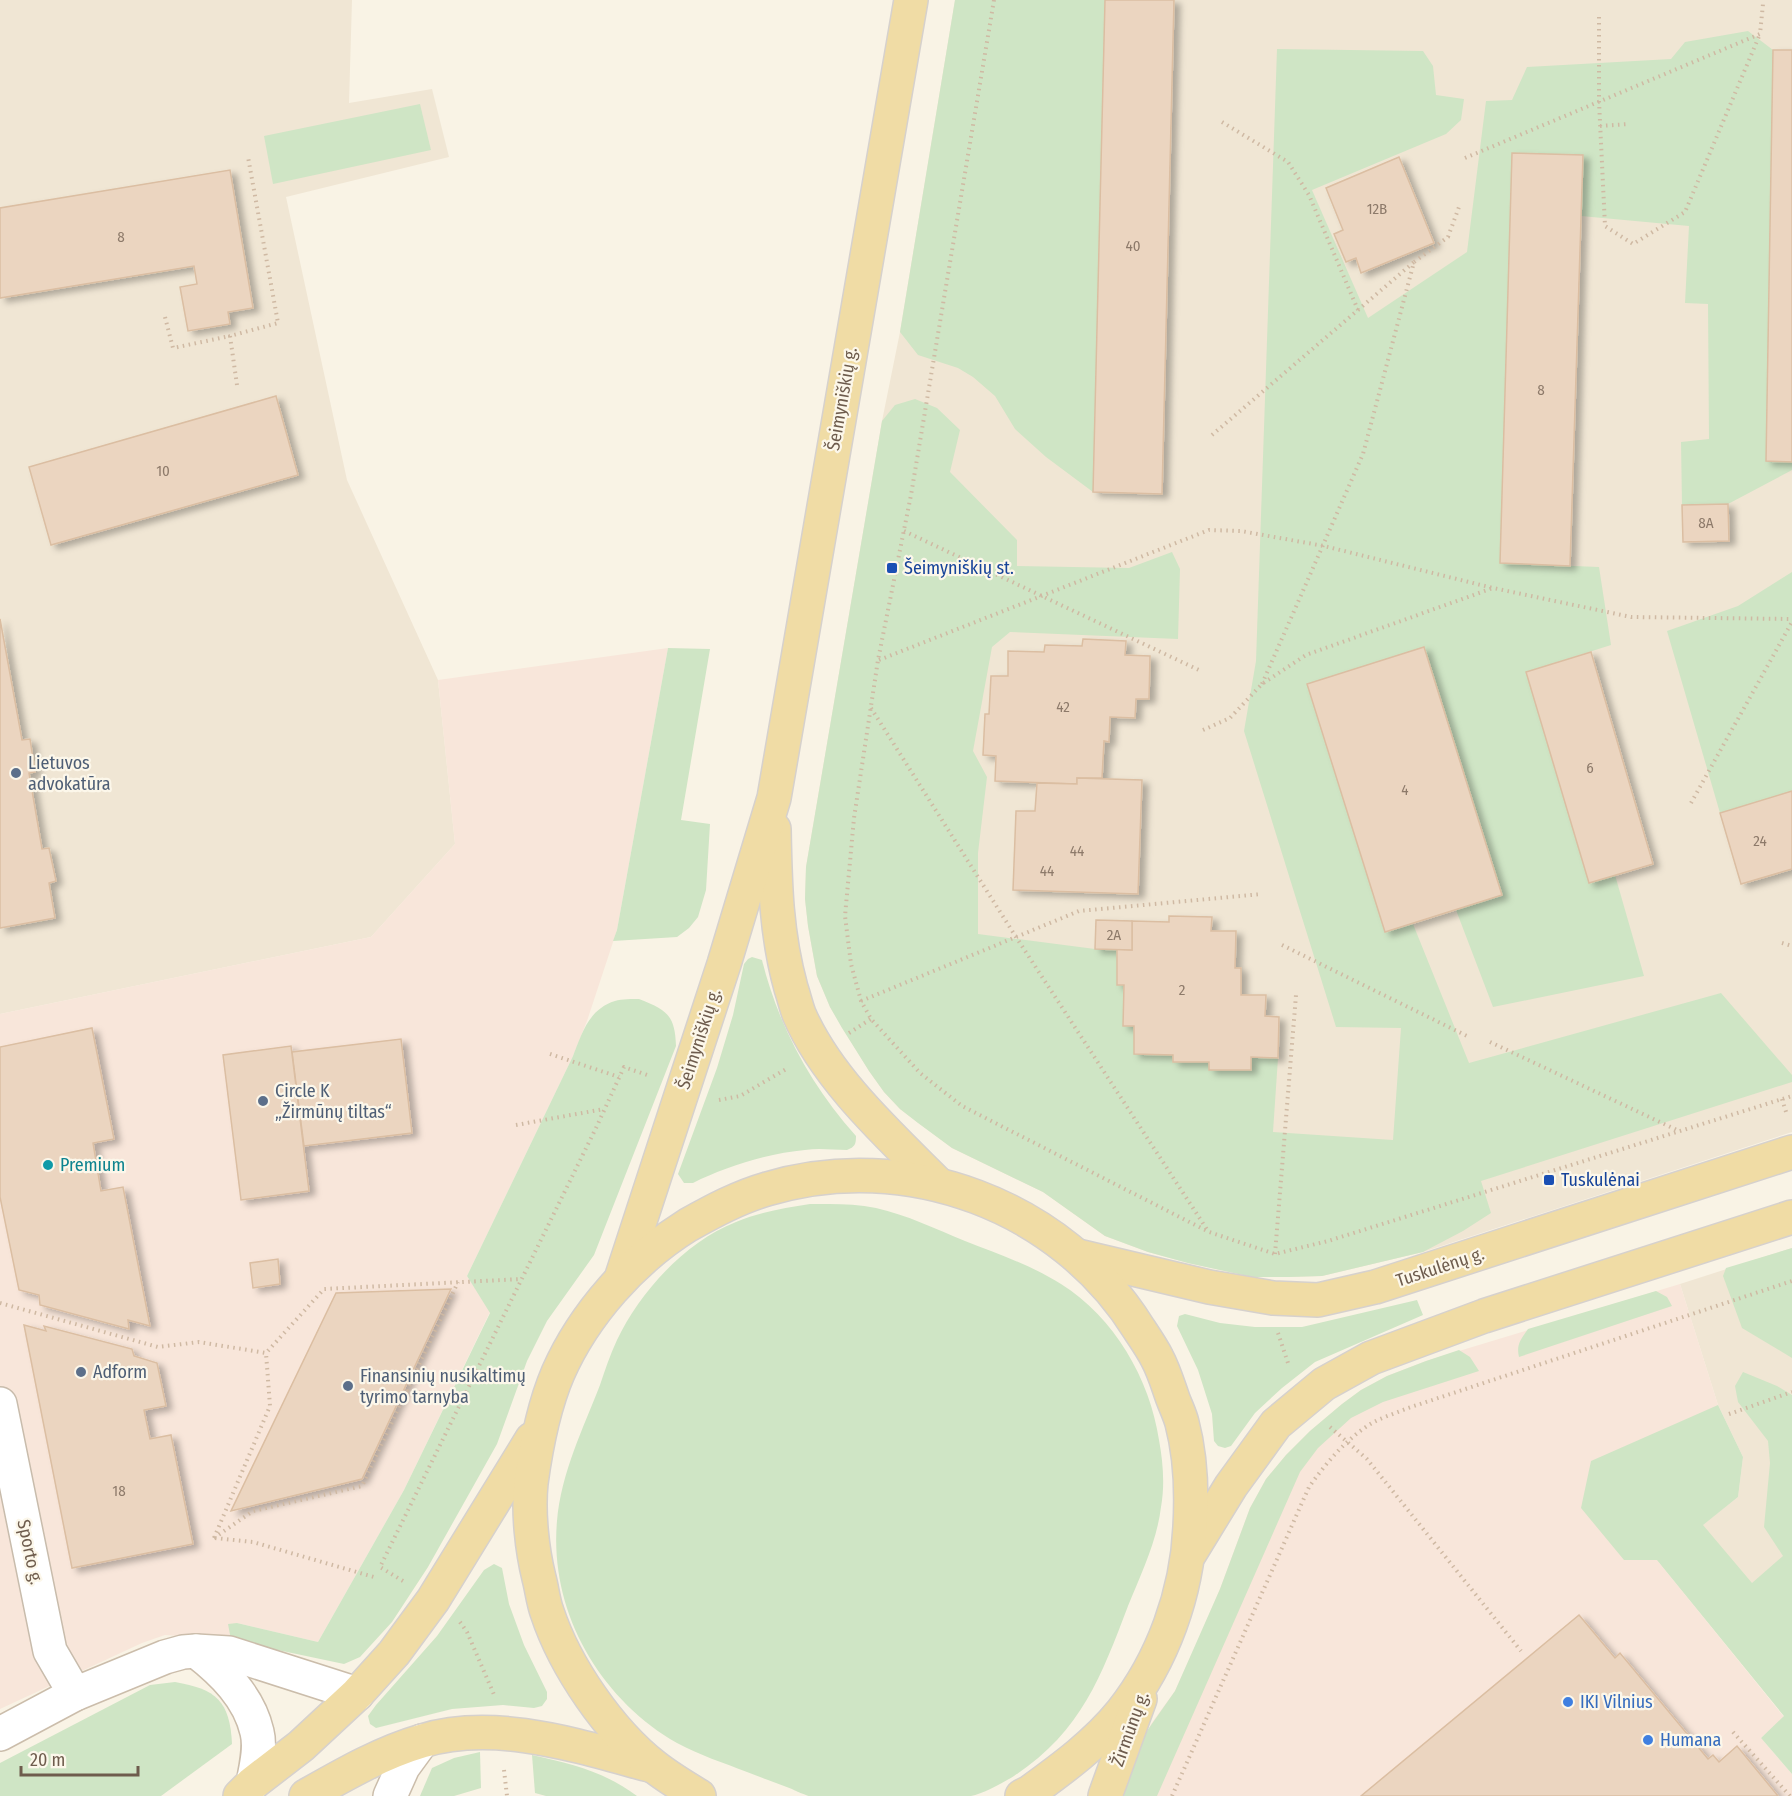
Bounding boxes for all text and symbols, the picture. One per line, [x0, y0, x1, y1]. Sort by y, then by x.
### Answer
house number: 12B [1367, 200, 1387, 218]
house number: 8 [117, 228, 125, 246]
house number: 40 [1125, 237, 1141, 255]
street label: Šeimyniškių g. [822, 345, 862, 452]
house number: 8 [1537, 381, 1545, 399]
house number: 10 [156, 462, 170, 480]
house number: 8A [1698, 514, 1714, 532]
place label: Šeimyniškių st. [904, 557, 1014, 579]
marker: Šeimyniškių st. [885, 561, 899, 575]
house number: 42 [1056, 698, 1070, 716]
place label: Lietuvos advokatūra [28, 752, 111, 795]
house number: 6 [1586, 759, 1594, 777]
marker: Lietuvos advokatūra [9, 766, 23, 780]
house number: 4 [1401, 781, 1409, 799]
house number: 24 [1753, 832, 1767, 850]
house number: 44 [1070, 842, 1084, 860]
house number: 44 [1040, 862, 1054, 880]
house number: 2A [1107, 926, 1121, 944]
house number: 2 [1179, 981, 1186, 999]
street label: Šeimyniškių g. [672, 986, 726, 1092]
place label: Circle K „Žirmūnų tiltas“ [275, 1080, 392, 1123]
marker: Circle K „Žirmūnų tiltas“ [256, 1094, 270, 1108]
place label: Premium [60, 1154, 125, 1176]
marker: Premium [41, 1158, 55, 1172]
place label: Tuskulėnai [1561, 1169, 1640, 1191]
marker: Tuskulėnai [1542, 1173, 1556, 1187]
street label: Tuskulėnų g. [1393, 1242, 1487, 1292]
place label: Adform [93, 1361, 147, 1383]
marker: Adform [74, 1365, 88, 1379]
place label: Finansinių nusikaltimų tyrimo tarnyba [360, 1365, 526, 1408]
marker: Finansinių nusikaltimų tyrimo tarnyba [341, 1379, 355, 1393]
house number: 18 [112, 1482, 126, 1500]
street label: Sporto g. [12, 1518, 48, 1587]
street label: Žirmūnų g. [1106, 1688, 1154, 1769]
place label: IKI Vilnius [1580, 1691, 1653, 1713]
marker: IKI Vilnius [1561, 1695, 1575, 1709]
place label: Humana [1660, 1729, 1721, 1751]
marker: Humana [1641, 1733, 1655, 1747]
scale bar [21, 1739, 138, 1777]
text: 20 m [30, 1749, 65, 1771]

